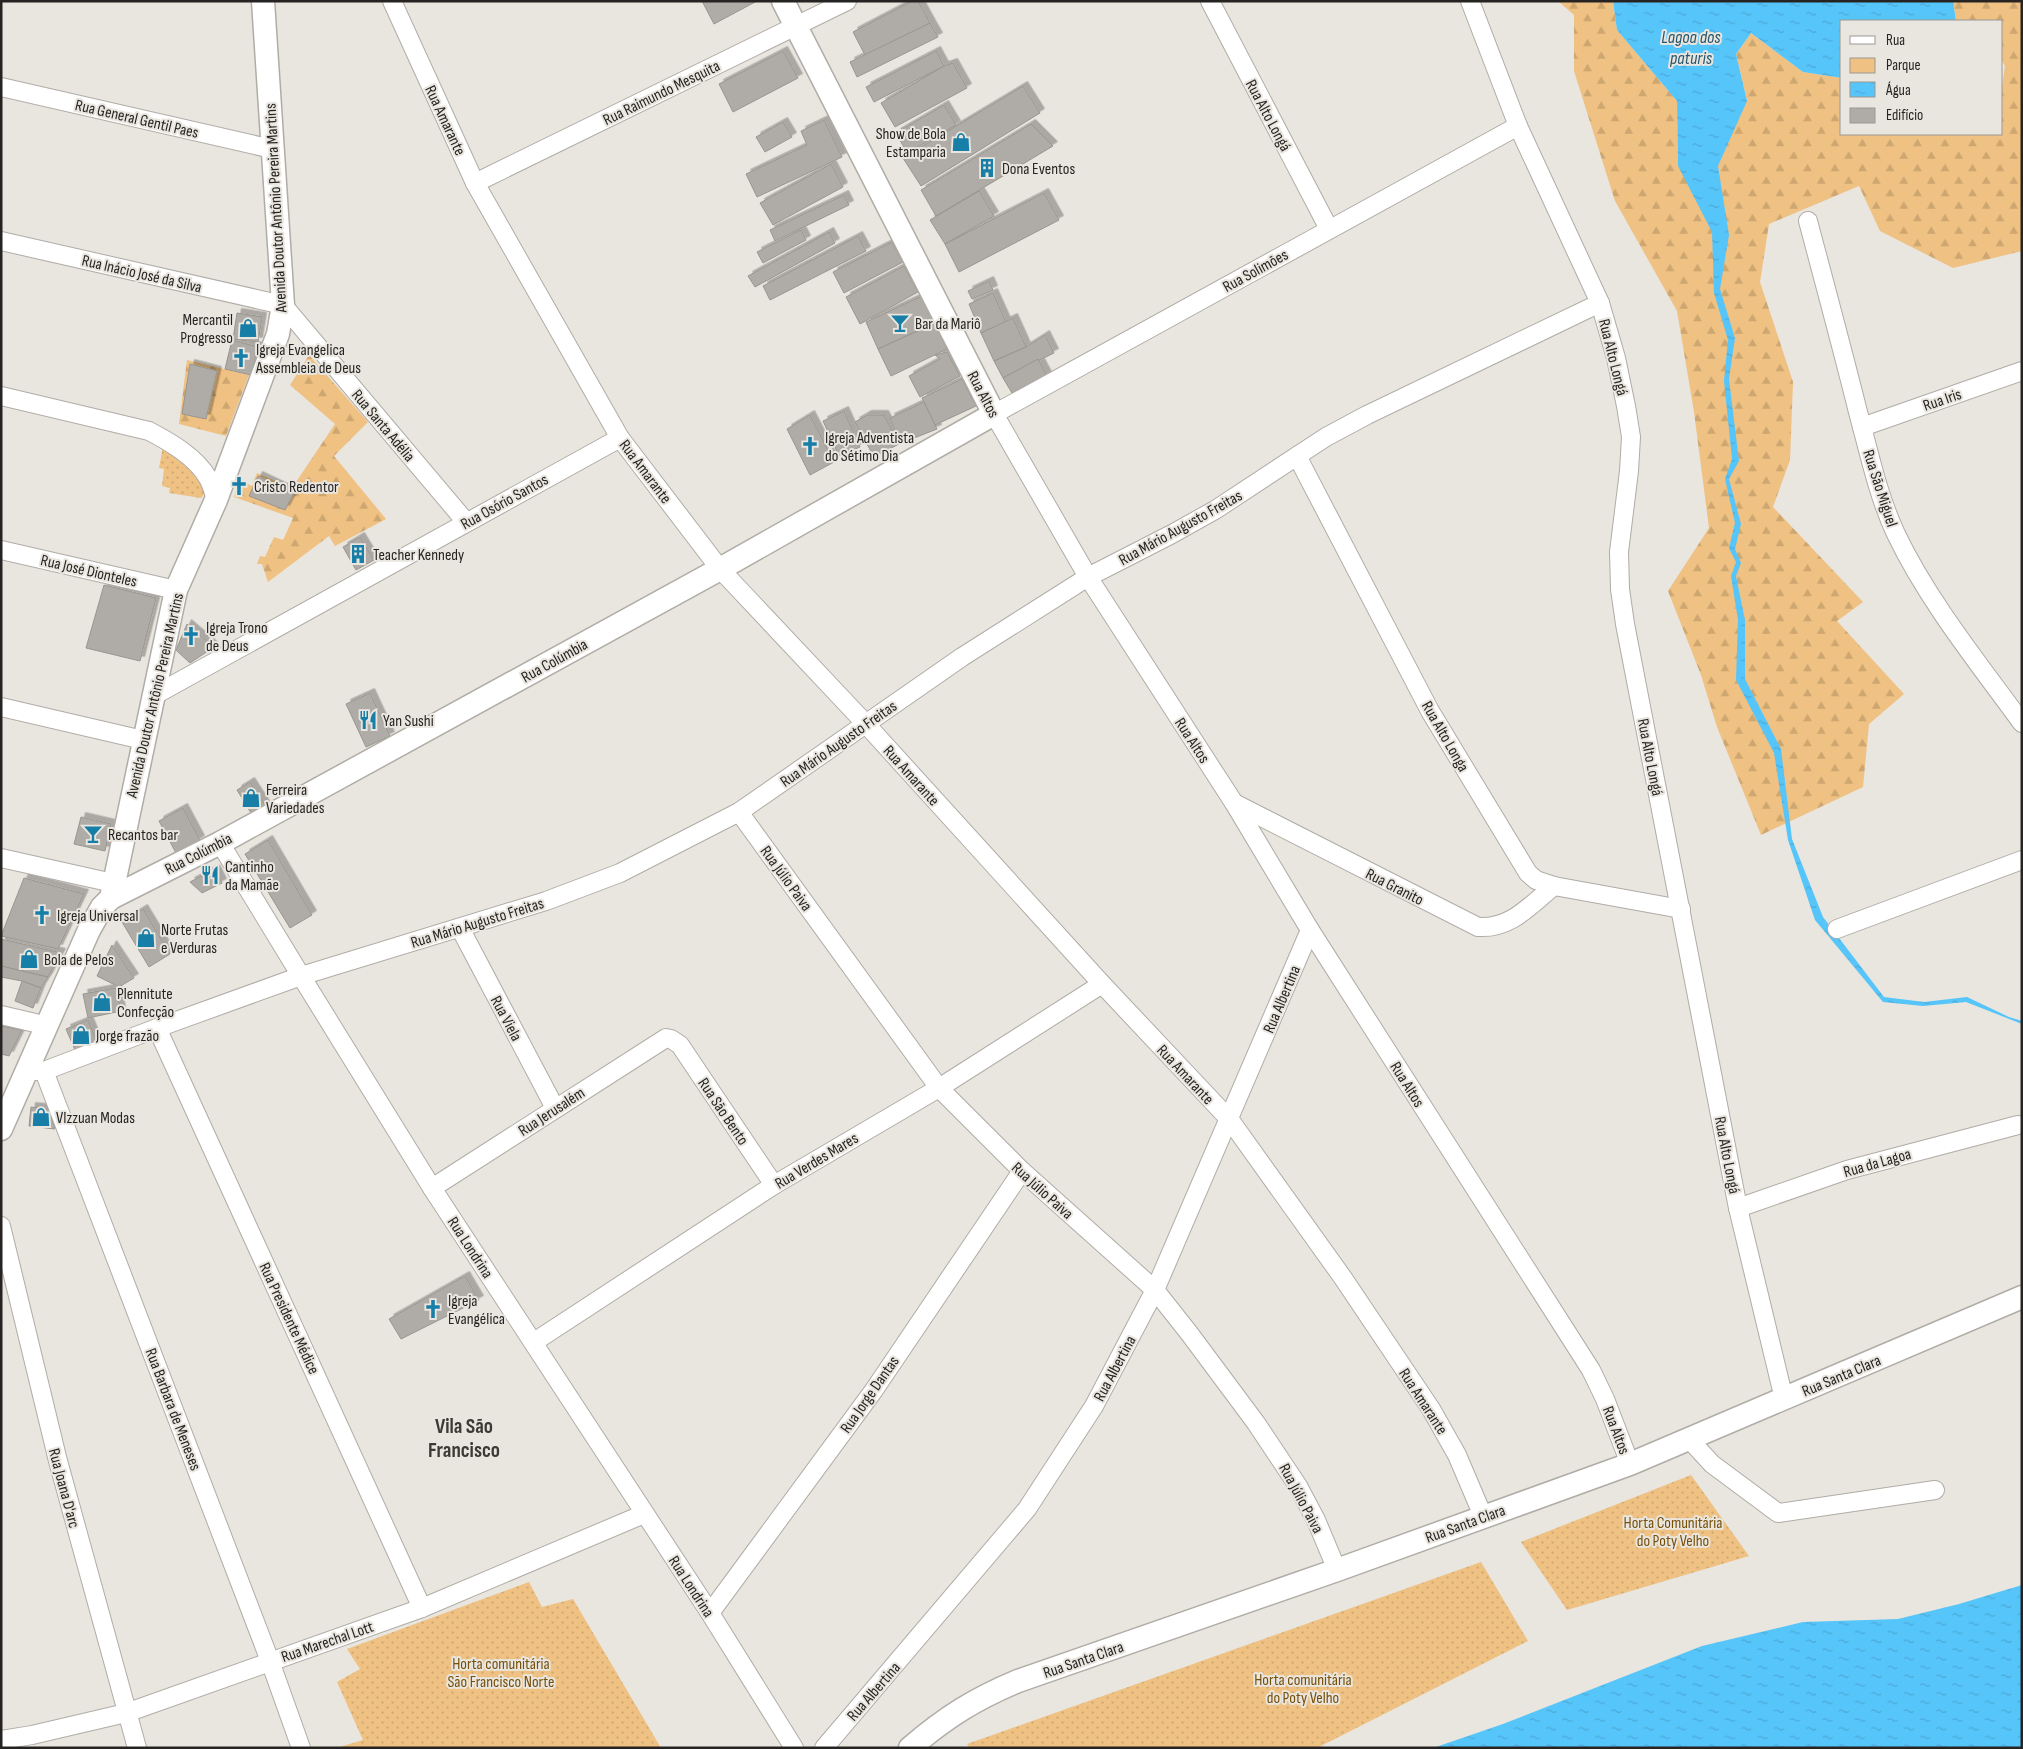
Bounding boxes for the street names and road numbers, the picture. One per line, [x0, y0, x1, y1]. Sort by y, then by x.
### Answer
street label: Rua Raimundo Mesquita [600, 57, 723, 130]
street label: Rua Alto Longá [1241, 77, 1294, 155]
street label: Rua Amarante [420, 83, 469, 159]
street label: Rua General Gentil Paes [73, 96, 201, 143]
street label: Avenida Doutor Antônio Pereira Martins [262, 103, 292, 314]
street label: Rua Solimões [1220, 246, 1292, 297]
street label: Rua Inácio José da Silva [80, 251, 203, 297]
street label: Rua Alto Longá [1594, 317, 1631, 398]
street label: Rua Altos [963, 368, 1003, 421]
street label: Rua Iris [1921, 385, 1964, 416]
street label: Rua Santa Adélia [347, 386, 419, 466]
street label: Rua Amarante [615, 436, 675, 508]
street label: Rua São Miguel [1858, 448, 1901, 529]
street label: Rua Osório Santos [458, 470, 552, 534]
street label: Rua Mário Augusto Freitas [1116, 486, 1246, 570]
street label: Rua José Dionteles [39, 551, 139, 592]
street label: Avenida Doutor Antônio Pereira Martins [122, 591, 188, 800]
street label: Rua Colúmbia [518, 635, 591, 687]
street label: Rua Mário Augusto Freitas [777, 697, 901, 792]
street label: Rua Alto Longa [1417, 698, 1473, 775]
street label: Rua Altos [1170, 715, 1213, 767]
street label: Rua Alto Longá [1633, 717, 1666, 798]
street label: Rua Amarante [879, 742, 943, 810]
street label: Rua Colúmbia [162, 829, 235, 879]
street label: Rua Júlio Paiva [756, 843, 816, 915]
street label: Rua Granito [1362, 865, 1426, 910]
street label: Rua Mário Augusto Freitas [409, 894, 546, 953]
street label: Rua Albertina [1260, 963, 1305, 1036]
street label: Rua Viela [486, 993, 525, 1045]
street label: Rua Amarante [1152, 1041, 1217, 1109]
street label: Rua Altos [1385, 1059, 1428, 1111]
street label: Rua São Bento [693, 1075, 752, 1149]
street label: Rua Jerusalém [515, 1084, 589, 1141]
street label: Rua Alto Longá [1710, 1115, 1743, 1196]
street label: Rua Verdes Mares [772, 1129, 862, 1194]
street label: Rua da Lagoa [1841, 1145, 1913, 1182]
street label: Rua Júlio Paiva [1007, 1159, 1077, 1224]
street label: Rua Londrina [443, 1214, 497, 1282]
street label: Rua Presidente Médice [254, 1260, 323, 1378]
street label: Rua Albertina [1090, 1333, 1141, 1405]
street label: Rua Barbara de Meneses [141, 1346, 205, 1474]
street label: Rua Santa Clara [1799, 1351, 1884, 1401]
street label: Rua Jorge Dantas [837, 1352, 904, 1437]
street label: Rua Amarante [1394, 1365, 1451, 1438]
street label: Rua Altos [1598, 1404, 1634, 1457]
street label: Rua Joana D'arc [44, 1446, 83, 1530]
street label: Rua Júlio Paiva [1274, 1461, 1327, 1537]
street label: Rua Santa Clara [1423, 1501, 1508, 1548]
street label: Rua Londrina [664, 1553, 718, 1621]
street label: Rua Marechal Lott [279, 1618, 376, 1667]
street label: Rua Santa Clara [1041, 1638, 1126, 1683]
street label: Rua Albertina [843, 1659, 905, 1725]

